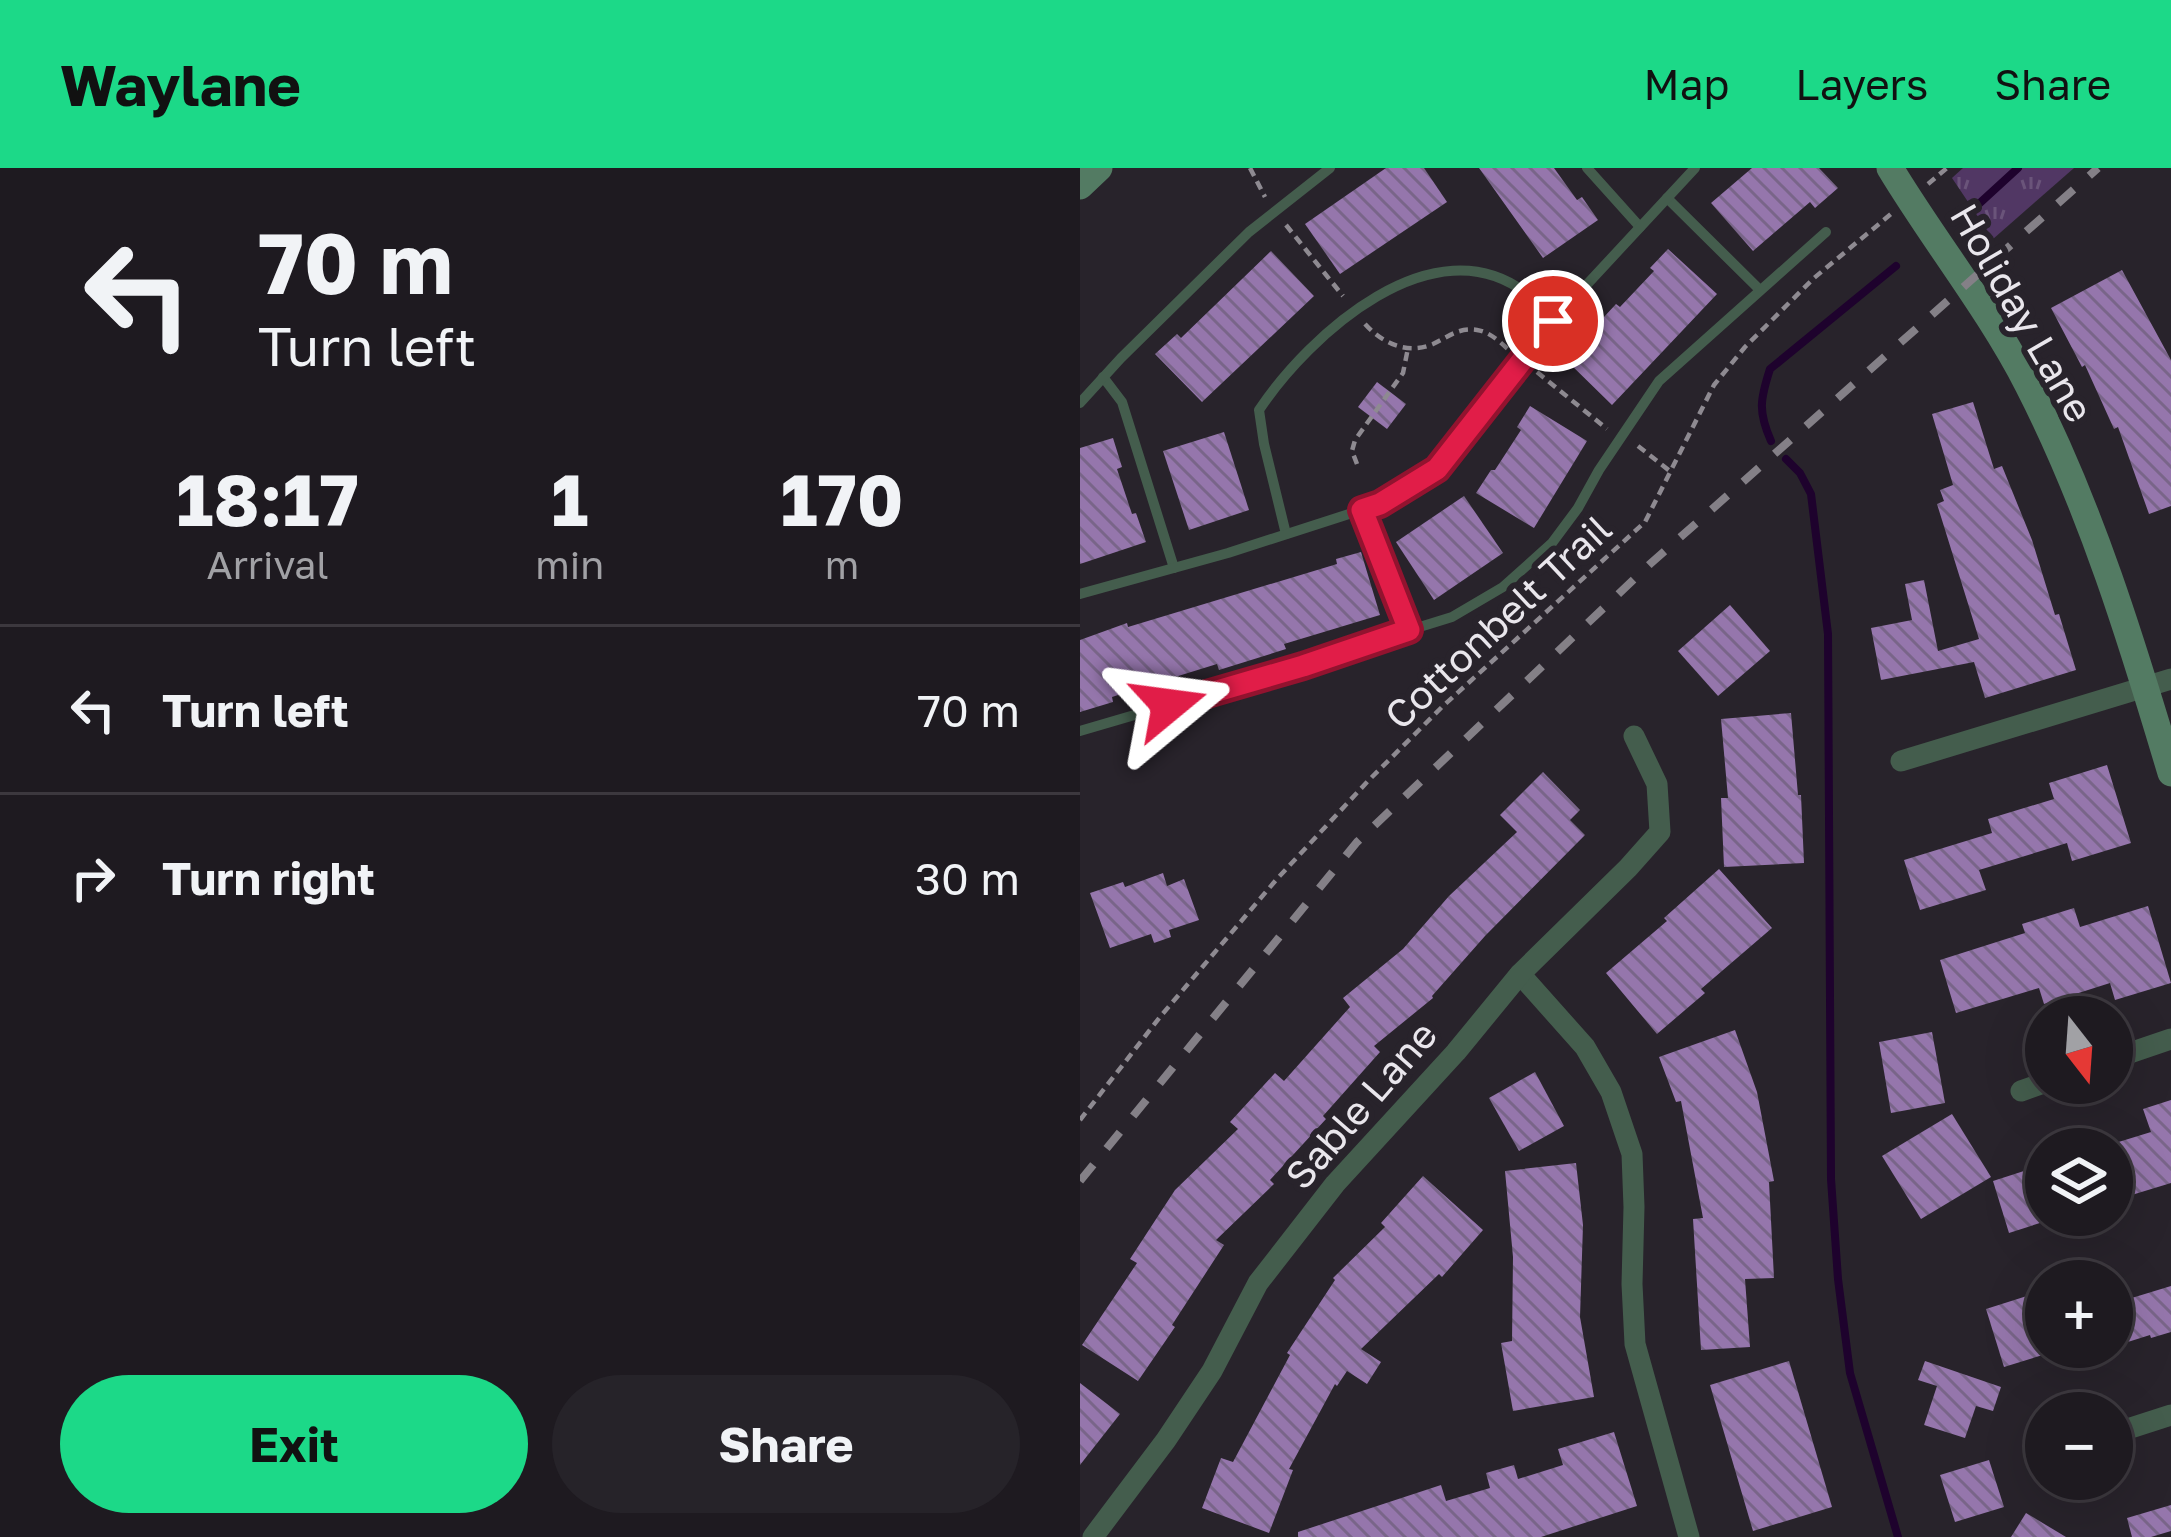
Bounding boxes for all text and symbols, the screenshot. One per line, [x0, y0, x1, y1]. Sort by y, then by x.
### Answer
text: Waylane [60, 50, 301, 119]
text: Map [1644, 59, 1729, 109]
text: Layers [1795, 59, 1928, 109]
text: Share [1994, 59, 2111, 109]
street label: Holiday Lane [1941, 195, 2104, 430]
text: 70 m [258, 212, 453, 312]
icon: left [60, 216, 216, 372]
pin [1502, 270, 1604, 372]
icon: arrive [1520, 288, 1586, 354]
text: Turn left [258, 313, 476, 378]
text: 18:17 [176, 455, 359, 542]
text: 1 [551, 455, 588, 542]
text: 170 [781, 455, 904, 542]
street label: Cottonbelt Trail [1375, 505, 1621, 738]
text: Arrival [207, 541, 329, 588]
text: min [535, 541, 604, 588]
text: m [825, 541, 859, 588]
position arrow [1106, 642, 1232, 768]
icon: left [60, 677, 126, 743]
text: Turn left [162, 683, 349, 737]
text: 70 m [917, 683, 1020, 737]
icon: right [60, 845, 126, 911]
text: Turn right [162, 851, 375, 905]
text: 30 m [915, 851, 1020, 905]
north arrow [2025, 996, 2133, 1104]
map controls [2025, 996, 2133, 1500]
street label: Sable Lane [1275, 1011, 1446, 1198]
button: layers [2025, 1128, 2133, 1236]
button: + [2025, 1260, 2133, 1368]
button: Exit [60, 1375, 528, 1513]
button: Share [552, 1375, 1020, 1513]
button: − [2025, 1392, 2133, 1500]

